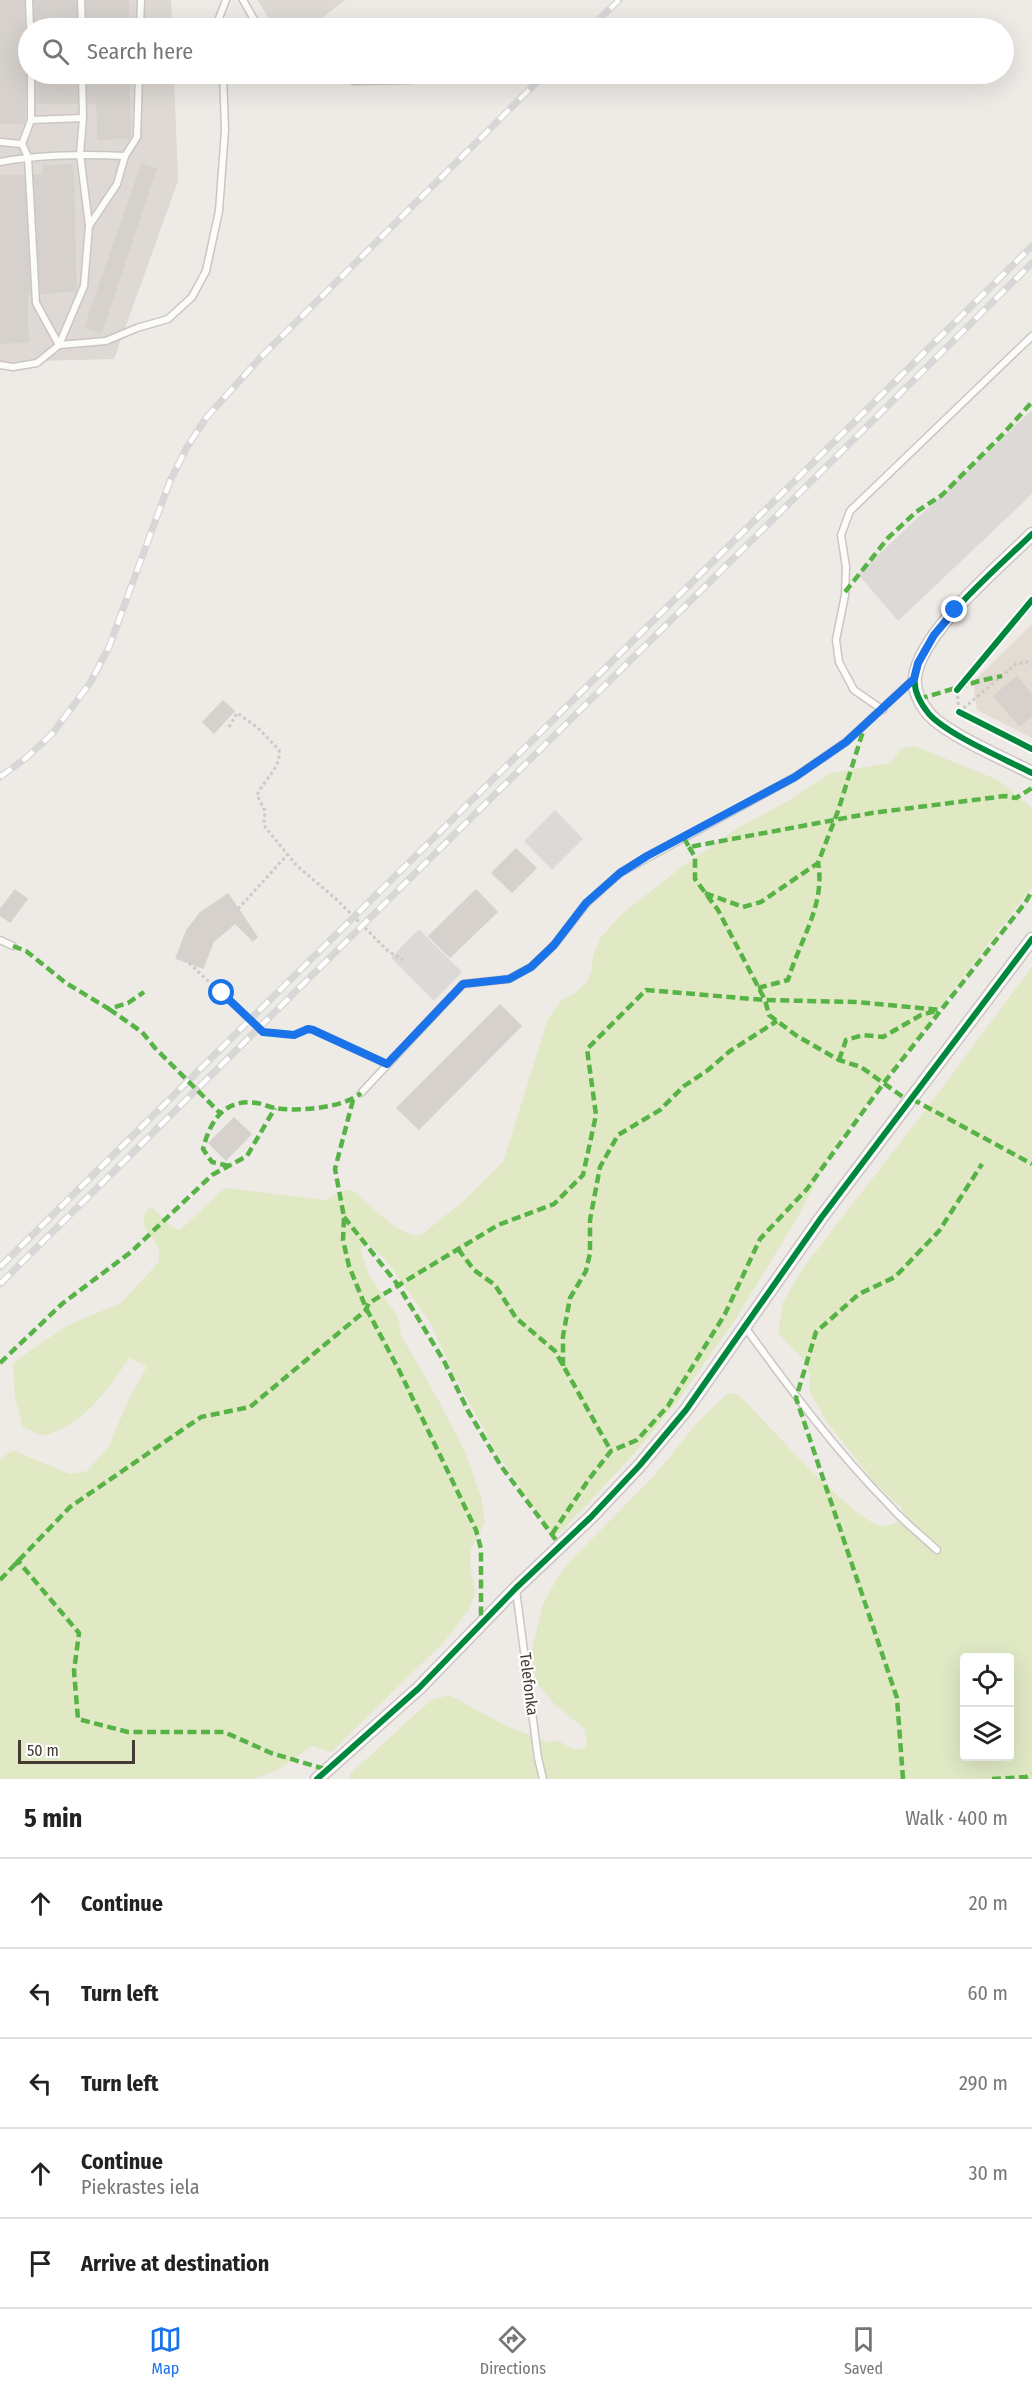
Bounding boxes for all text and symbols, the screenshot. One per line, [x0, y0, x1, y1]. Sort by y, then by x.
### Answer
search box [18, 18, 1014, 84]
icon: search [39, 35, 72, 68]
text: Search here [87, 38, 193, 65]
route end [941, 596, 967, 622]
route start [208, 979, 234, 1005]
street label: Telefonka [516, 1652, 542, 1717]
map controls [960, 1653, 1014, 1761]
button: locate [960, 1653, 1014, 1707]
button: layers [960, 1707, 1014, 1761]
scale bar [18, 1737, 135, 1764]
text: 50 m [27, 1741, 59, 1760]
text: 5 min [24, 1803, 82, 1834]
text: Walk · 400 m [905, 1806, 1008, 1830]
icon: ahead [24, 1887, 57, 1920]
text: Continue [81, 1890, 163, 1917]
text: 20 m [969, 1891, 1008, 1915]
icon: left [24, 1977, 57, 2010]
text: Turn left [81, 1980, 159, 2007]
text: 60 m [968, 1981, 1008, 2005]
icon: left [24, 2067, 57, 2100]
text: Turn left [81, 2070, 159, 2097]
text: 290 m [959, 2071, 1008, 2095]
text: Continue [81, 2148, 163, 2175]
icon: ahead [24, 2157, 57, 2190]
text: 30 m [968, 2161, 1008, 2185]
text: Piekrastes iela [81, 2175, 200, 2199]
icon: arrive [24, 2247, 57, 2280]
text: Arrive at destination [81, 2250, 269, 2277]
tab: Map [149, 2323, 182, 2378]
tab: Directions [480, 2323, 546, 2378]
tab: Saved [844, 2323, 883, 2378]

